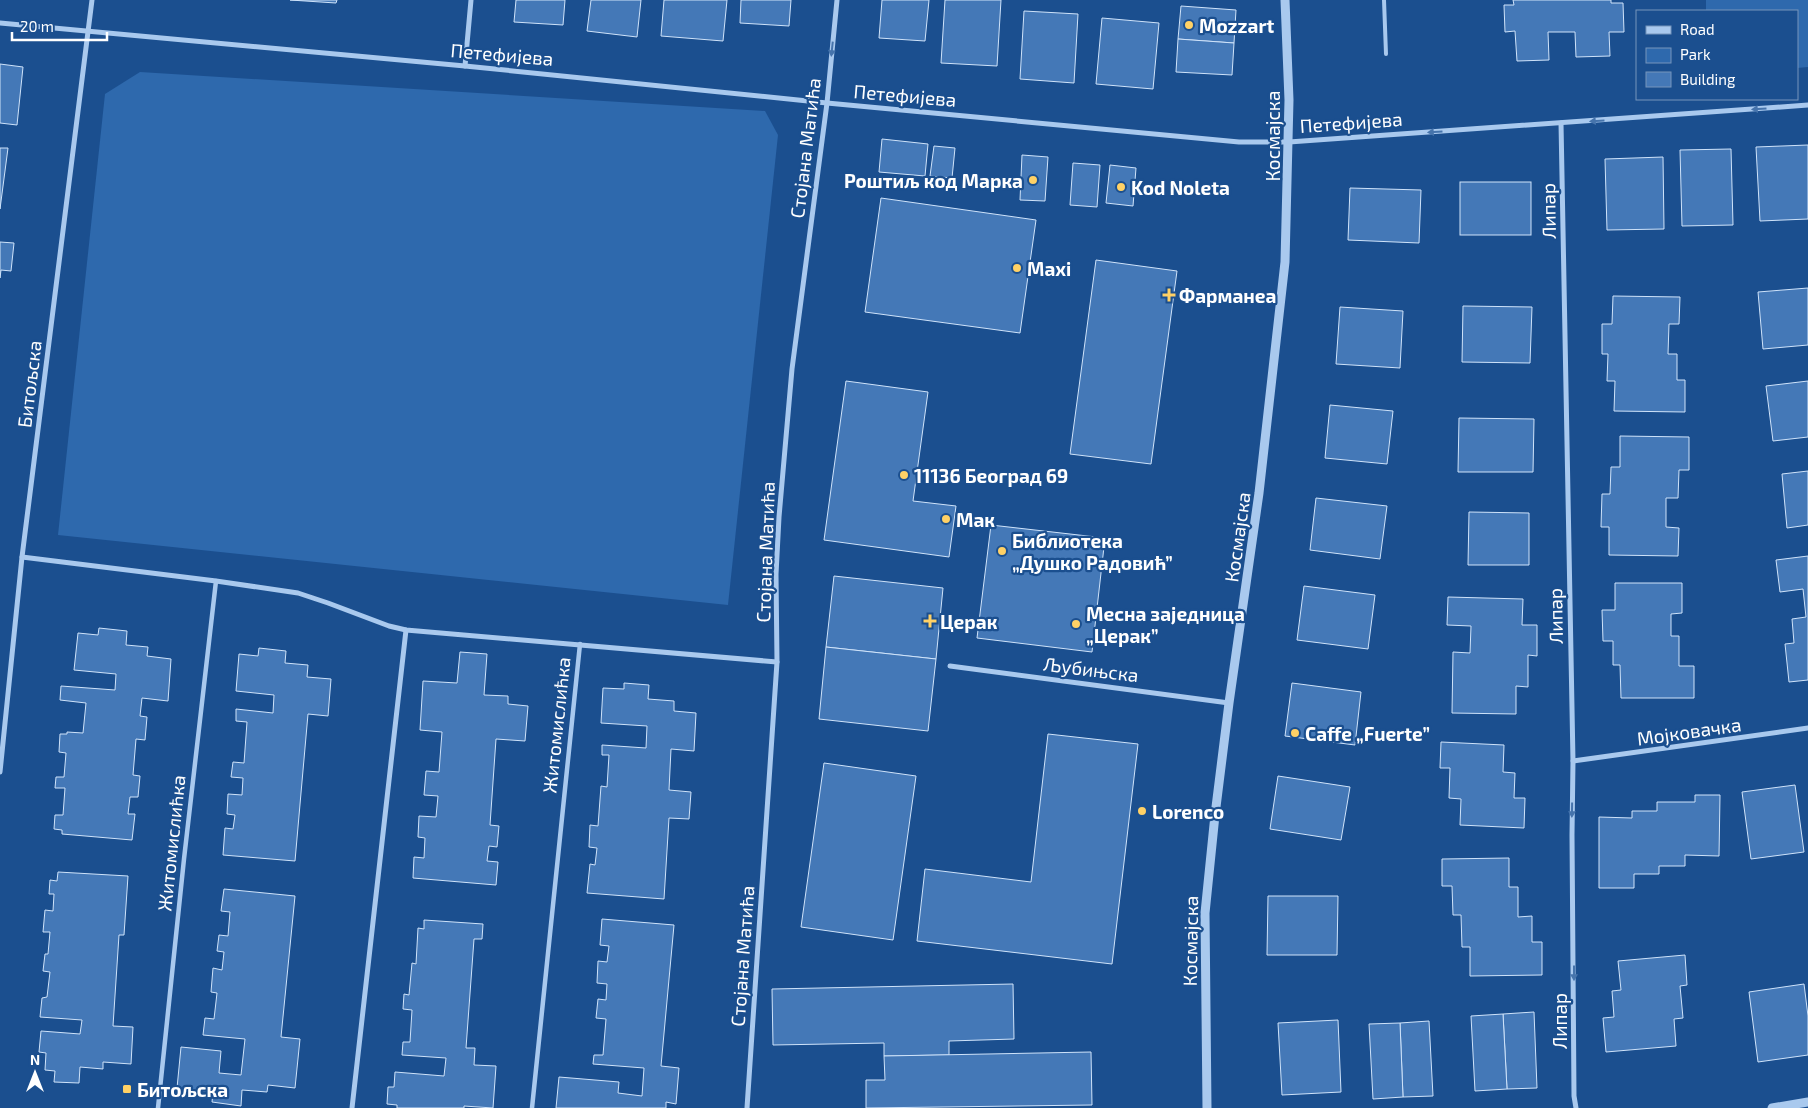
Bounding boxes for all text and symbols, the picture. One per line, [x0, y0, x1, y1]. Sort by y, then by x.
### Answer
scale bar [12, 10, 108, 42]
legend [1636, 10, 1798, 100]
place label: Mozzart [1199, 14, 1275, 37]
text: 20 m [20, 17, 54, 35]
marker: Mozzart [1183, 19, 1195, 31]
text: Road [1680, 20, 1715, 38]
street label: Петефијева [450, 38, 554, 70]
one-way arrow [828, 41, 836, 57]
text: Park [1680, 45, 1711, 63]
text: Building [1680, 70, 1736, 88]
street label: Стојана Матића [785, 77, 825, 219]
street label: Петефијева [853, 79, 957, 111]
street label: Космајска [1261, 91, 1284, 181]
one-way arrow [1751, 105, 1767, 113]
street label: Петефијева [1299, 107, 1403, 137]
one-way arrow [1589, 117, 1605, 125]
one-way arrow [1427, 128, 1443, 136]
place label: Роштиљ код Марка [844, 169, 1023, 192]
marker: Роштиљ код Марка [1027, 174, 1039, 186]
place label: Kod Noleta [1131, 176, 1230, 199]
marker: Kod Noleta [1115, 181, 1127, 193]
street label: Липар [1536, 183, 1560, 239]
place label: Maxi [1027, 257, 1071, 280]
marker: Maxi [1011, 262, 1023, 274]
place label: Фарманеа [1179, 284, 1276, 307]
marker: Фарманеа [1163, 289, 1175, 301]
street label: Битољска [12, 339, 46, 429]
place label: 11136 Београд 69 [914, 464, 1068, 487]
marker: 11136 Београд 69 [898, 469, 910, 481]
street label: Стојана Матића [751, 481, 779, 623]
street label: Космајска [1219, 490, 1255, 584]
place label: Мак [956, 508, 995, 531]
marker: Мак [940, 513, 952, 525]
place label: Библиотека „Душко Радовић” [1012, 529, 1173, 574]
marker: Библиотека „Душко Радовић” [996, 545, 1008, 557]
street label: Липар [1543, 588, 1567, 644]
place label: Месна заједница „Церак” [1086, 602, 1245, 647]
place label: Церак [940, 610, 998, 633]
marker: Церак [924, 615, 936, 627]
marker: Месна заједница „Церак” [1070, 618, 1082, 630]
street label: Љубињска [1042, 652, 1140, 687]
street label: Житомислићка [537, 656, 575, 794]
street label: Мојковачка [1635, 712, 1743, 750]
place label: Caffe „Fuerte” [1305, 722, 1430, 745]
marker: Caffe „Fuerte” [1289, 727, 1301, 739]
street label: Житомислићка [152, 774, 190, 912]
place label: Lorenco [1152, 800, 1224, 823]
one-way arrow [1568, 802, 1576, 818]
marker: Lorenco [1136, 805, 1148, 817]
street label: Стојана Матића [726, 885, 758, 1027]
street label: Космајска [1178, 895, 1202, 987]
one-way arrow [1570, 965, 1578, 981]
street label: Липар [1548, 993, 1571, 1049]
north arrow [10, 1048, 60, 1098]
text: N [30, 1051, 40, 1068]
place label: Битољска [137, 1078, 228, 1101]
marker: Битољска [121, 1083, 133, 1095]

